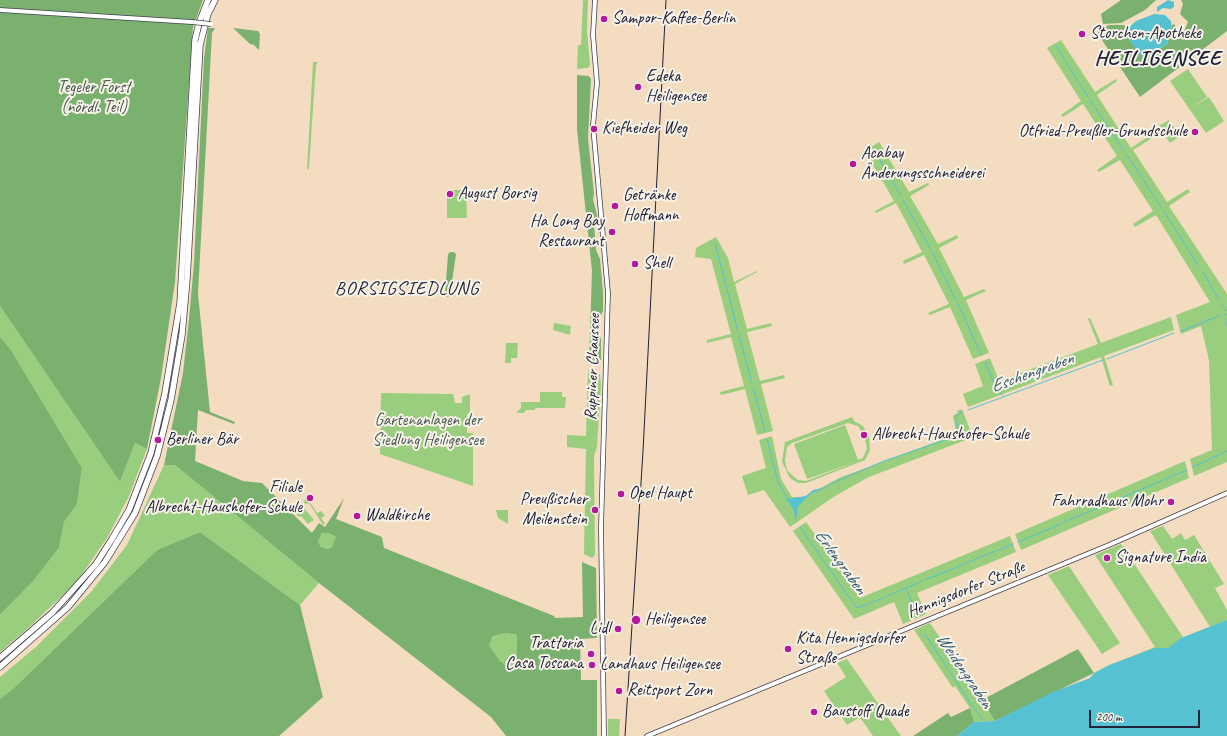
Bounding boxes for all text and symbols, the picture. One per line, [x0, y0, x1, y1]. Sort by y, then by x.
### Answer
place label: Sampor-Kaffee-Berlin [612, 9, 736, 29]
marker: Sampor-Kaffee-Berlin [599, 14, 609, 24]
place label: Storchen-Apotheke [1090, 24, 1201, 44]
marker: Storchen-Apotheke [1077, 29, 1087, 39]
district label: HEILIGENSEE [1094, 46, 1222, 72]
place label: Edeka Heiligensee [646, 67, 706, 107]
park label: Tegeler Forst (nördl. Teil) [58, 78, 130, 118]
marker: Edeka Heiligensee [633, 82, 643, 92]
place label: Kiefheider Weg [602, 119, 687, 139]
place label: Otfried-Preußler-Grundschule [1019, 122, 1187, 142]
marker: Kiefheider Weg [589, 124, 599, 134]
marker: Otfried-Preußler-Grundschule [1190, 127, 1200, 137]
place label: Acabay Änderungsschneiderei [861, 144, 984, 184]
marker: Acabay Änderungsschneiderei [848, 159, 858, 169]
place label: August Borsig [458, 184, 536, 204]
place label: Getränke Hoffmann [623, 186, 679, 226]
marker: August Borsig [445, 189, 455, 199]
marker: Getränke Hoffmann [610, 201, 620, 211]
place label: Ha Long Bay Restaurant [530, 212, 604, 252]
marker: Ha Long Bay Restaurant [607, 227, 617, 237]
place label: Shell [643, 254, 671, 274]
marker: Shell [630, 259, 640, 269]
district label: BORSIGSIEDLUNG [335, 278, 479, 300]
street label: Ruppiner Chaussee [581, 313, 605, 421]
water label: Eschengraben [988, 348, 1076, 398]
park label: Gartenanlagen der Siedlung Heiligensee [372, 411, 484, 451]
place label: Albrecht-Haushofer-Schule [872, 425, 1029, 445]
place label: Berliner Bär [166, 430, 238, 450]
marker: Albrecht-Haushofer-Schule [859, 430, 869, 440]
marker: Berliner Bär [153, 435, 163, 445]
place label: Filiale Albrecht-Haushofer-Schule [145, 478, 302, 518]
place label: Opel Haupt [629, 484, 692, 504]
marker: Opel Haupt [616, 489, 626, 499]
place label: Preußischer Meilenstein [520, 490, 587, 530]
place label: Fahrradhaus Mohr [1052, 492, 1163, 512]
marker: Filiale Albrecht-Haushofer-Schule [305, 493, 315, 503]
marker: Fahrradhaus Mohr [1166, 497, 1176, 507]
marker: Preußischer Meilenstein [590, 505, 600, 515]
place label: Waldkirche [365, 506, 429, 526]
marker: Waldkirche [352, 511, 362, 521]
water label: Erlengraben [809, 525, 871, 599]
place label: Signature India [1115, 548, 1206, 568]
marker: Signature India [1102, 553, 1112, 563]
street label: Hennigsdorfer Straße [904, 557, 1028, 623]
place label: Heiligensee [645, 610, 705, 630]
marker: Heiligensee [630, 614, 642, 626]
place label: Lidl [590, 619, 610, 639]
marker: Lidl [613, 624, 623, 634]
place label: Kita Hennigsdorfer Straße [796, 629, 905, 669]
water label: Weidengraben [931, 629, 997, 713]
place label: Trattoria Casa Toscana [505, 634, 583, 674]
marker: Kita Hennigsdorfer Straße [783, 644, 793, 654]
marker: Trattoria Casa Toscana [586, 649, 596, 659]
place label: Landhaus Heiligensee [600, 655, 720, 675]
marker: Landhaus Heiligensee [587, 660, 597, 670]
place label: Reitsport Zorn [627, 681, 713, 701]
marker: Reitsport Zorn [614, 686, 624, 696]
place label: Baustoff Quade [822, 702, 908, 722]
scale bar [1091, 702, 1202, 728]
marker: Baustoff Quade [809, 707, 819, 717]
text: 200 m [1096, 709, 1122, 725]

